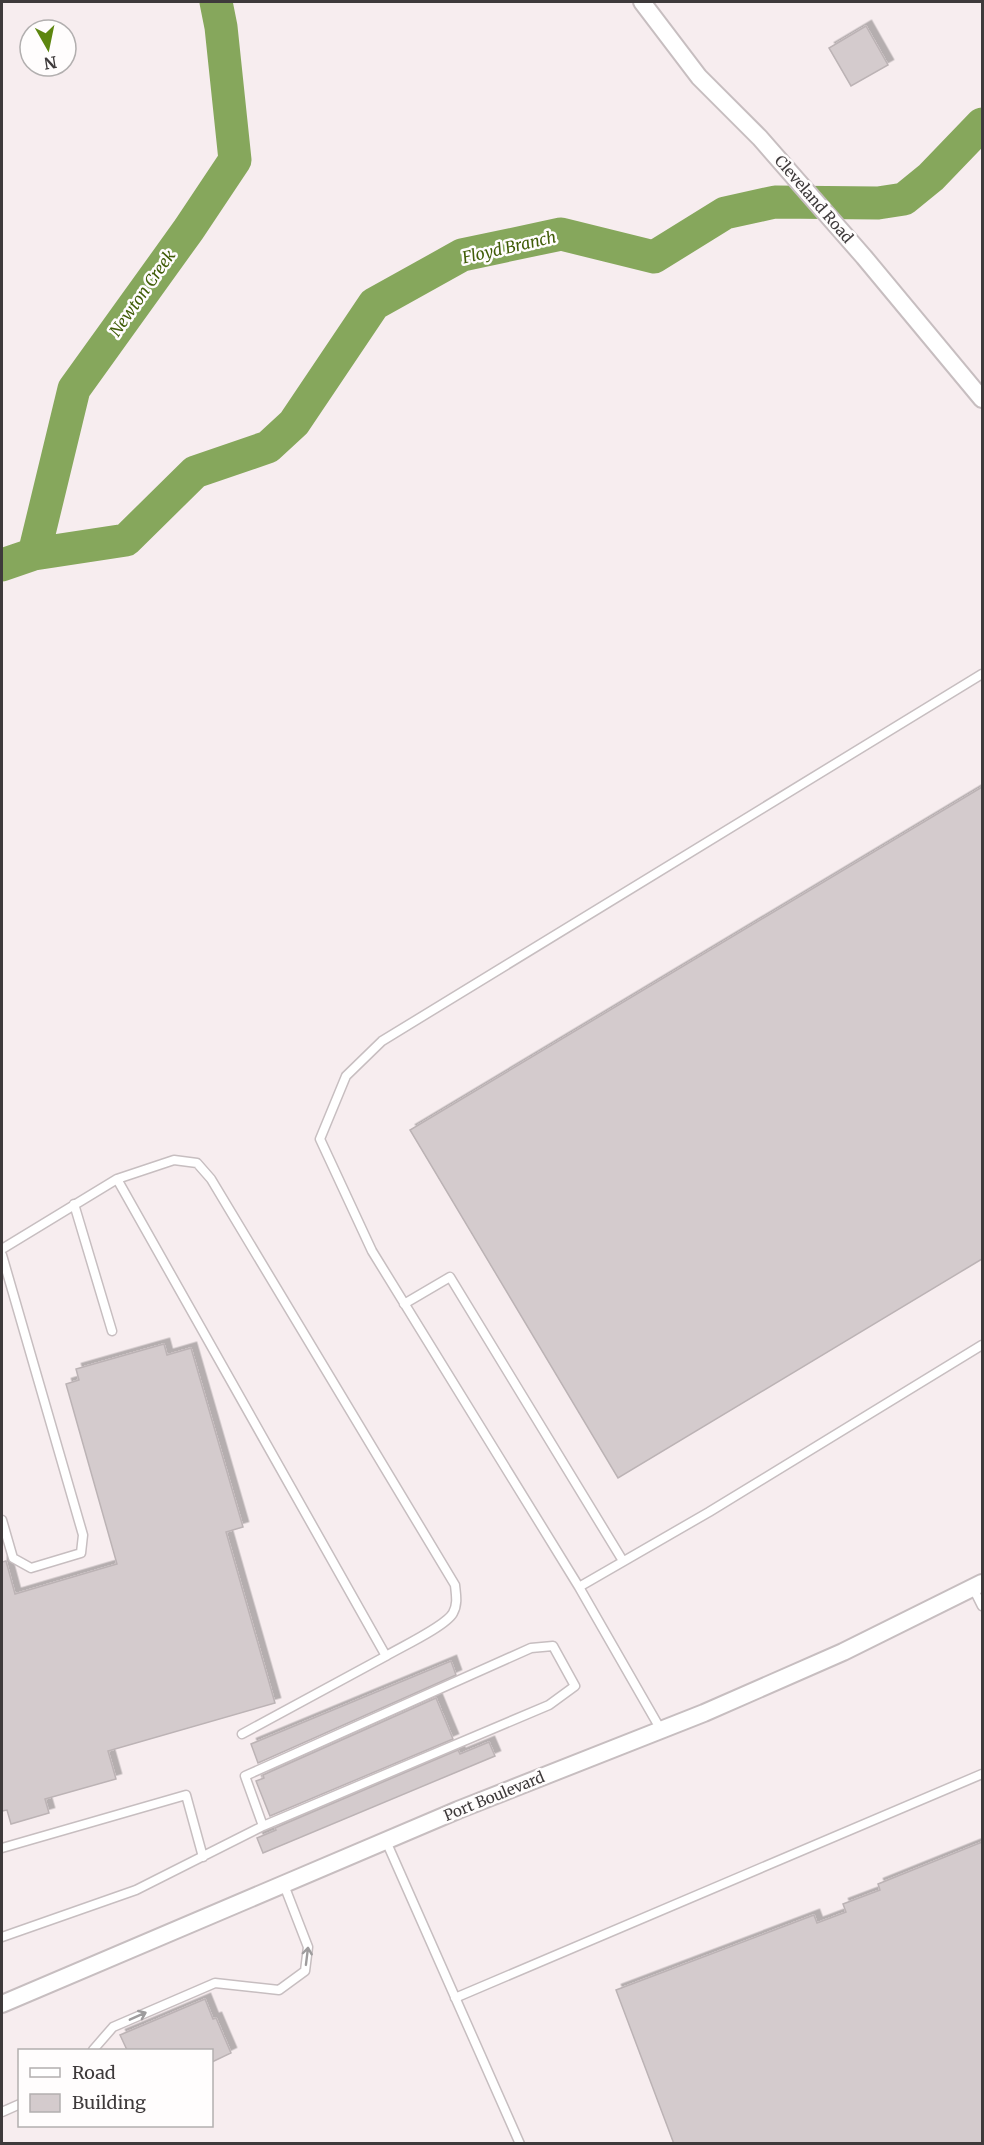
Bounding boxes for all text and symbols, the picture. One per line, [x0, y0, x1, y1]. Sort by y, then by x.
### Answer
north arrow [18, 18, 78, 78]
text: N [42, 52, 58, 74]
street label: Cleveland Road [771, 151, 857, 247]
water label: Floyd Branch [459, 226, 558, 268]
water label: Newton Creek [105, 246, 179, 340]
street label: Port Boulevard [441, 1767, 547, 1825]
one-way arrow [302, 1947, 313, 1967]
one-way arrow [129, 2010, 147, 2021]
legend [18, 2049, 213, 2127]
text: Road [72, 2061, 116, 2084]
text: Building [72, 2091, 146, 2114]

